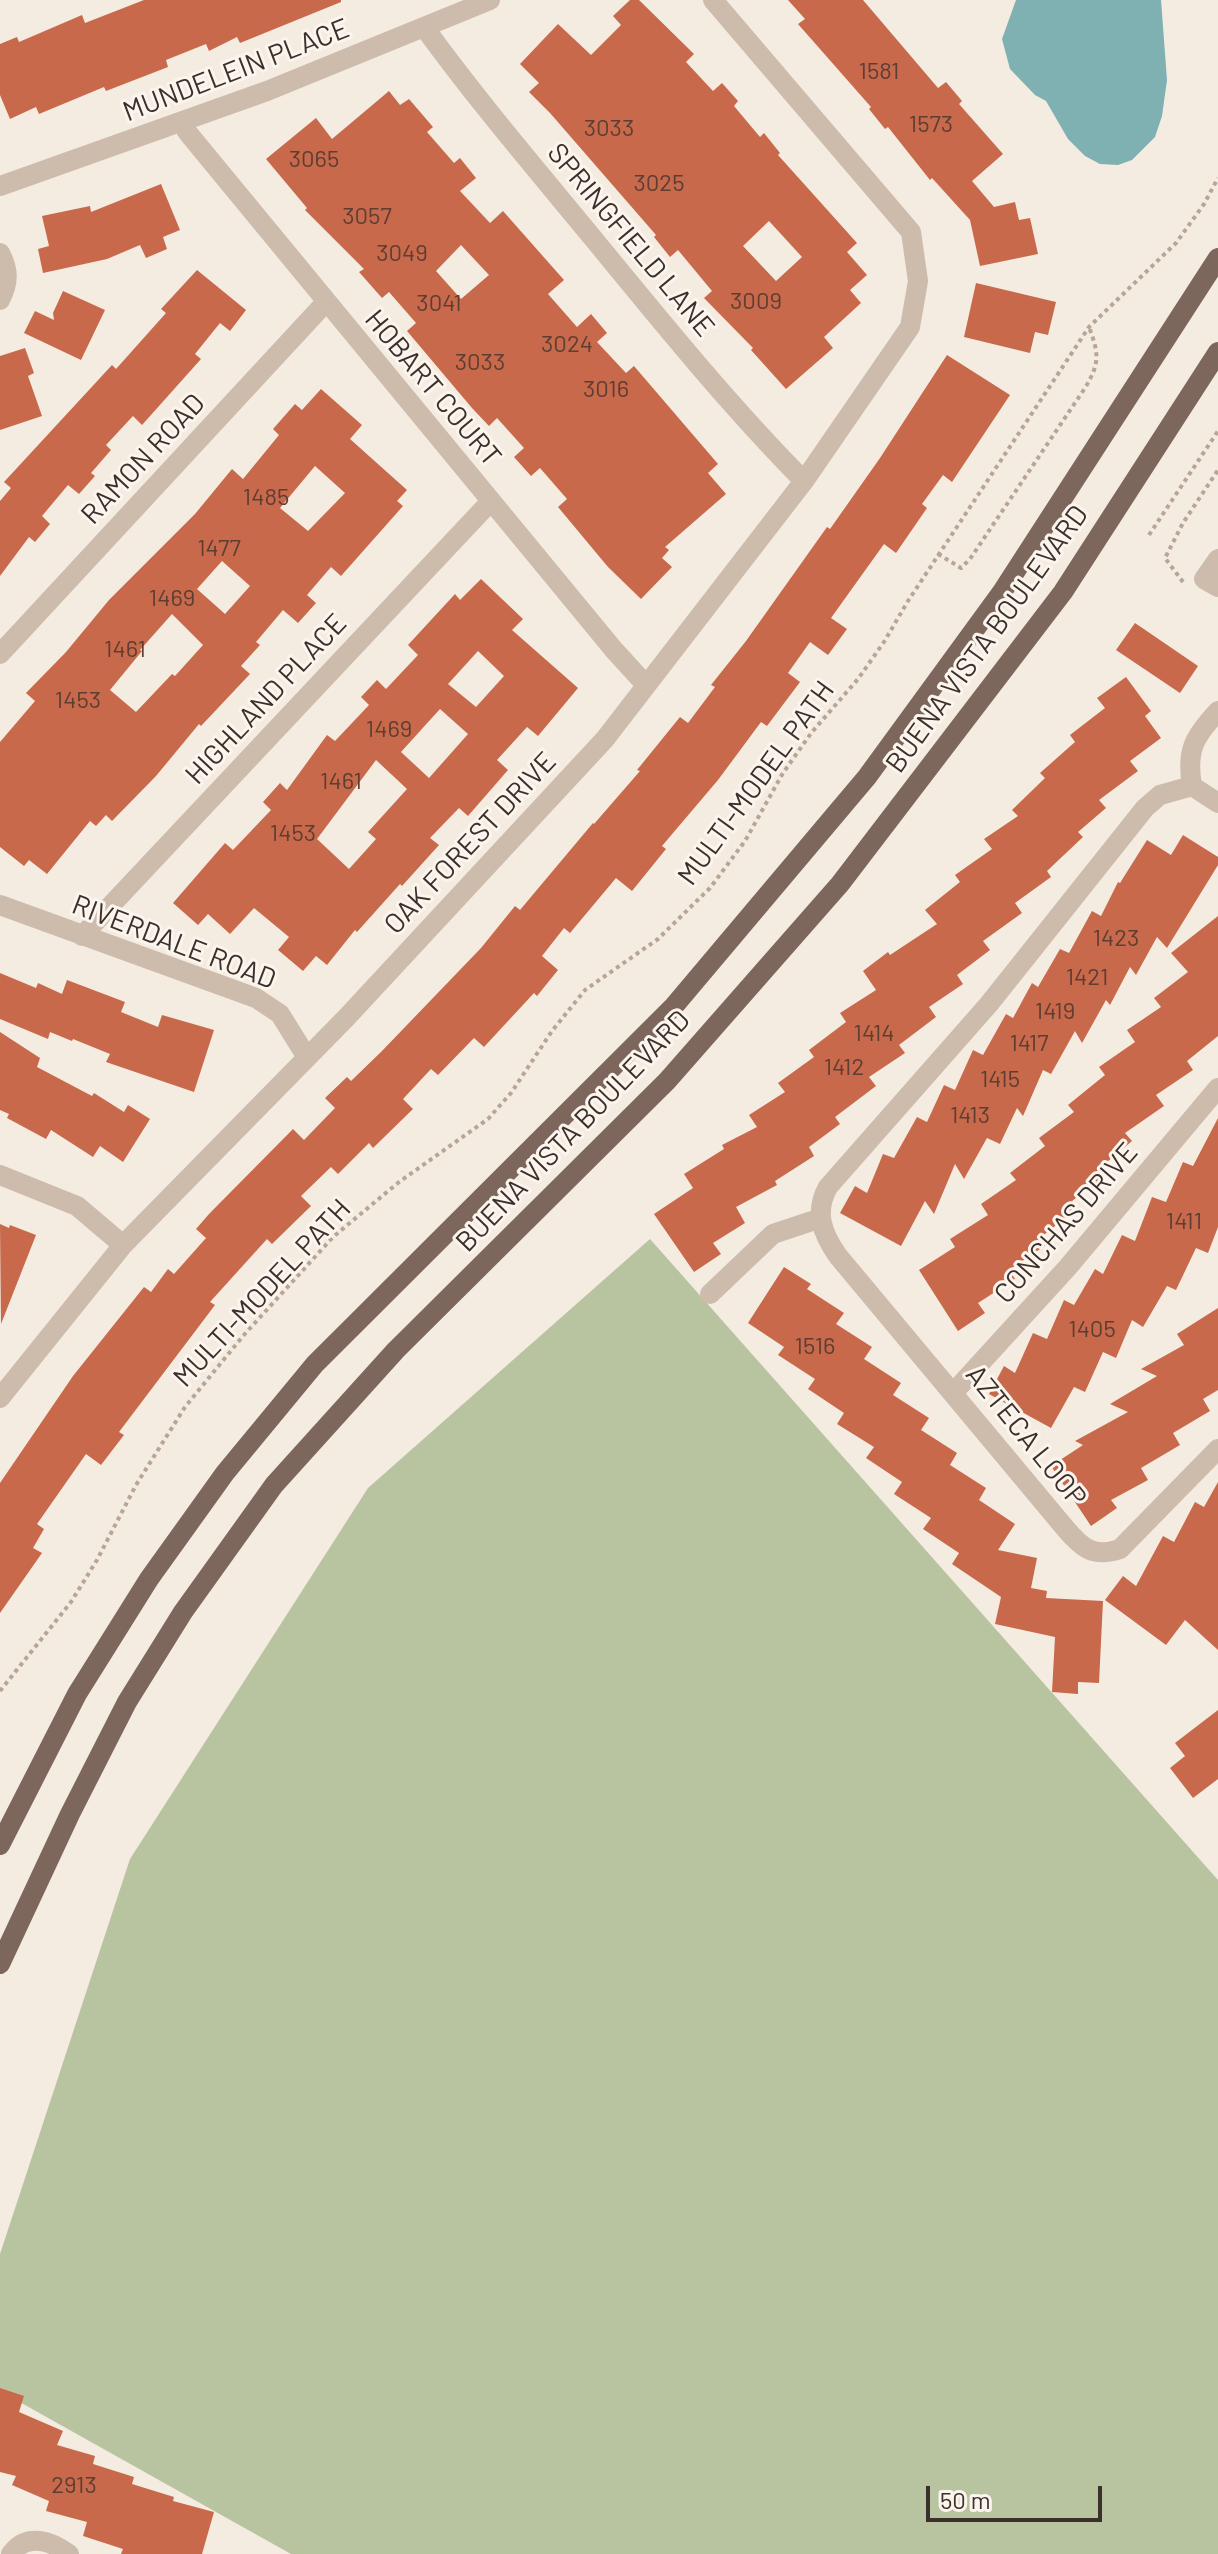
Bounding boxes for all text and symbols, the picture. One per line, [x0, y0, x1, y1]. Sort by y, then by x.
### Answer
street label: MUNDELEIN PLACE [118, 11, 354, 129]
house number: 1581 [859, 57, 899, 85]
house number: 1573 [909, 110, 953, 138]
house number: 3033 [584, 114, 634, 142]
street label: SPRINGFIELD LANE [540, 137, 722, 343]
house number: 3065 [289, 145, 339, 173]
house number: 3025 [633, 169, 685, 197]
house number: 3057 [342, 202, 392, 230]
house number: 3049 [376, 239, 428, 267]
house number: 3009 [730, 287, 782, 315]
house number: 3041 [416, 289, 462, 317]
street label: HOBART COURT [358, 303, 508, 473]
house number: 3024 [541, 330, 593, 358]
house number: 3033 [455, 348, 505, 376]
house number: 3016 [583, 375, 629, 403]
street label: RAMON ROAD [74, 387, 212, 531]
house number: 1485 [243, 483, 289, 511]
street label: BUENA VISTA BOULEVARD [879, 499, 1095, 779]
house number: 1477 [197, 534, 241, 562]
house number: 1469 [149, 584, 195, 612]
street label: HIGHLAND PLACE [178, 607, 354, 791]
house number: 1461 [104, 635, 146, 663]
street label: MULTI-MODEL PATH [671, 674, 841, 892]
house number: 1453 [55, 686, 101, 714]
house number: 1469 [366, 715, 412, 743]
street label: OAK FOREST DRIVE [377, 745, 563, 941]
house number: 1461 [320, 767, 362, 795]
house number: 1453 [270, 819, 316, 847]
street label: RIVERDALE ROAD [67, 888, 281, 996]
house number: 1423 [1093, 924, 1139, 952]
house number: 1421 [1066, 963, 1108, 991]
house number: 1419 [1035, 997, 1075, 1025]
street label: BUENA VISTA BOULEVARD [449, 1003, 697, 1259]
house number: 1414 [853, 1019, 895, 1047]
house number: 1417 [1009, 1029, 1049, 1057]
house number: 1412 [824, 1053, 864, 1081]
house number: 1415 [980, 1065, 1020, 1093]
house number: 1413 [950, 1101, 990, 1129]
street label: CONCHAS DRIVE [987, 1136, 1145, 1310]
street label: MULTI-MODEL PATH [166, 1192, 358, 1394]
house number: 1411 [1166, 1207, 1202, 1235]
house number: 1405 [1068, 1315, 1116, 1343]
house number: 1516 [795, 1332, 835, 1360]
street label: AZTECA LOOP [959, 1358, 1093, 1514]
scale bar [930, 2470, 1106, 2520]
house number: 2913 [51, 2471, 97, 2499]
text: 50 m [940, 2485, 991, 2514]

